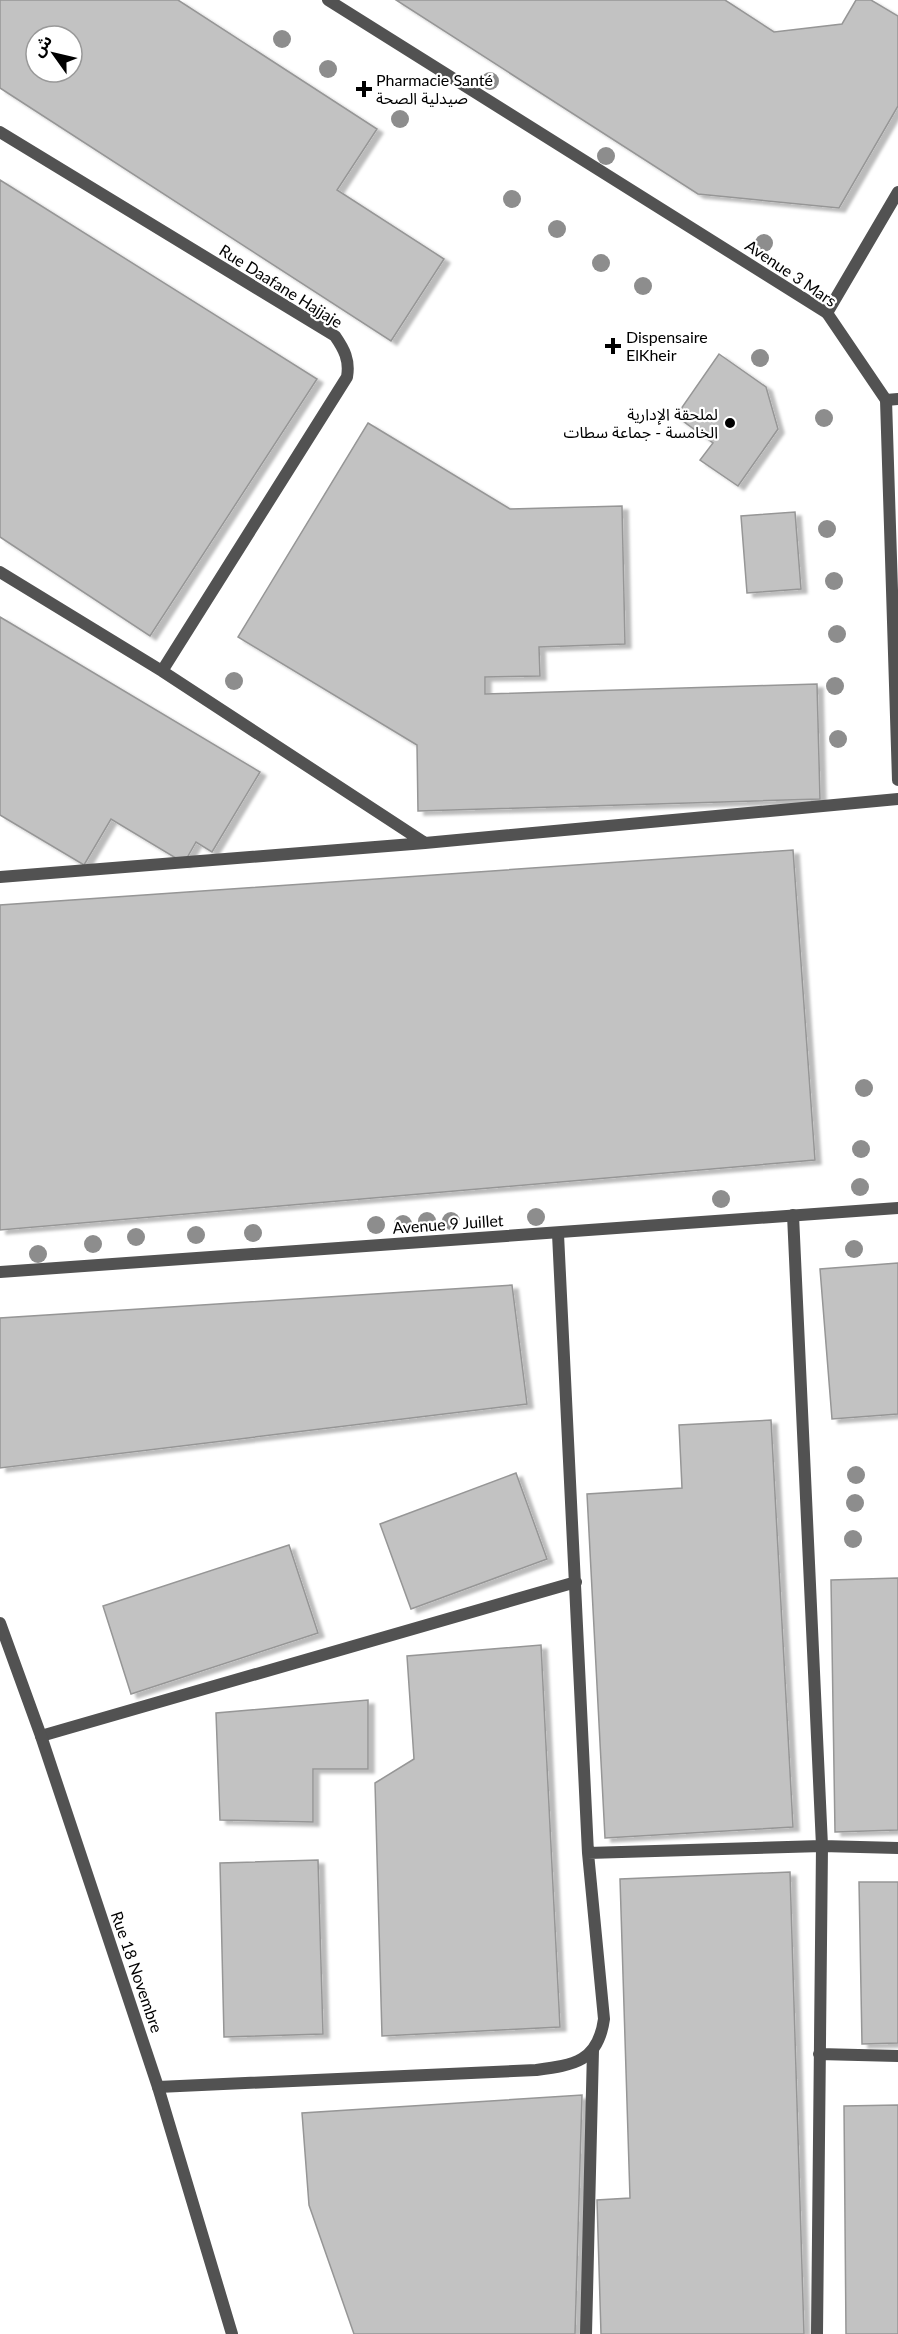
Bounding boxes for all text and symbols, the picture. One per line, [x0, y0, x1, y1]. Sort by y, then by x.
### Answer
north arrow [24, 24, 84, 84]
text: ش [27, 31, 56, 60]
place label: Pharmacie Santé صيدلية الصحة [376, 70, 493, 107]
marker: Pharmacie Santé صيدلية الصحة [357, 82, 371, 96]
street label: Avenue 3 Mars [742, 235, 840, 310]
street label: Rue Daafane Hajjaje [216, 240, 346, 331]
place label: Dispensaire ElKheir [626, 327, 708, 364]
marker: Dispensaire ElKheir [604, 337, 622, 355]
place label: لملحقة الإدارية الخامسة - جماعة سطات [564, 404, 718, 441]
marker: لملحقة الإدارية الخامسة - جماعة سطات [723, 416, 737, 430]
street label: Avenue 9 Juillet [392, 1210, 504, 1237]
street label: Rue 18 Novembre [108, 1909, 167, 2035]

